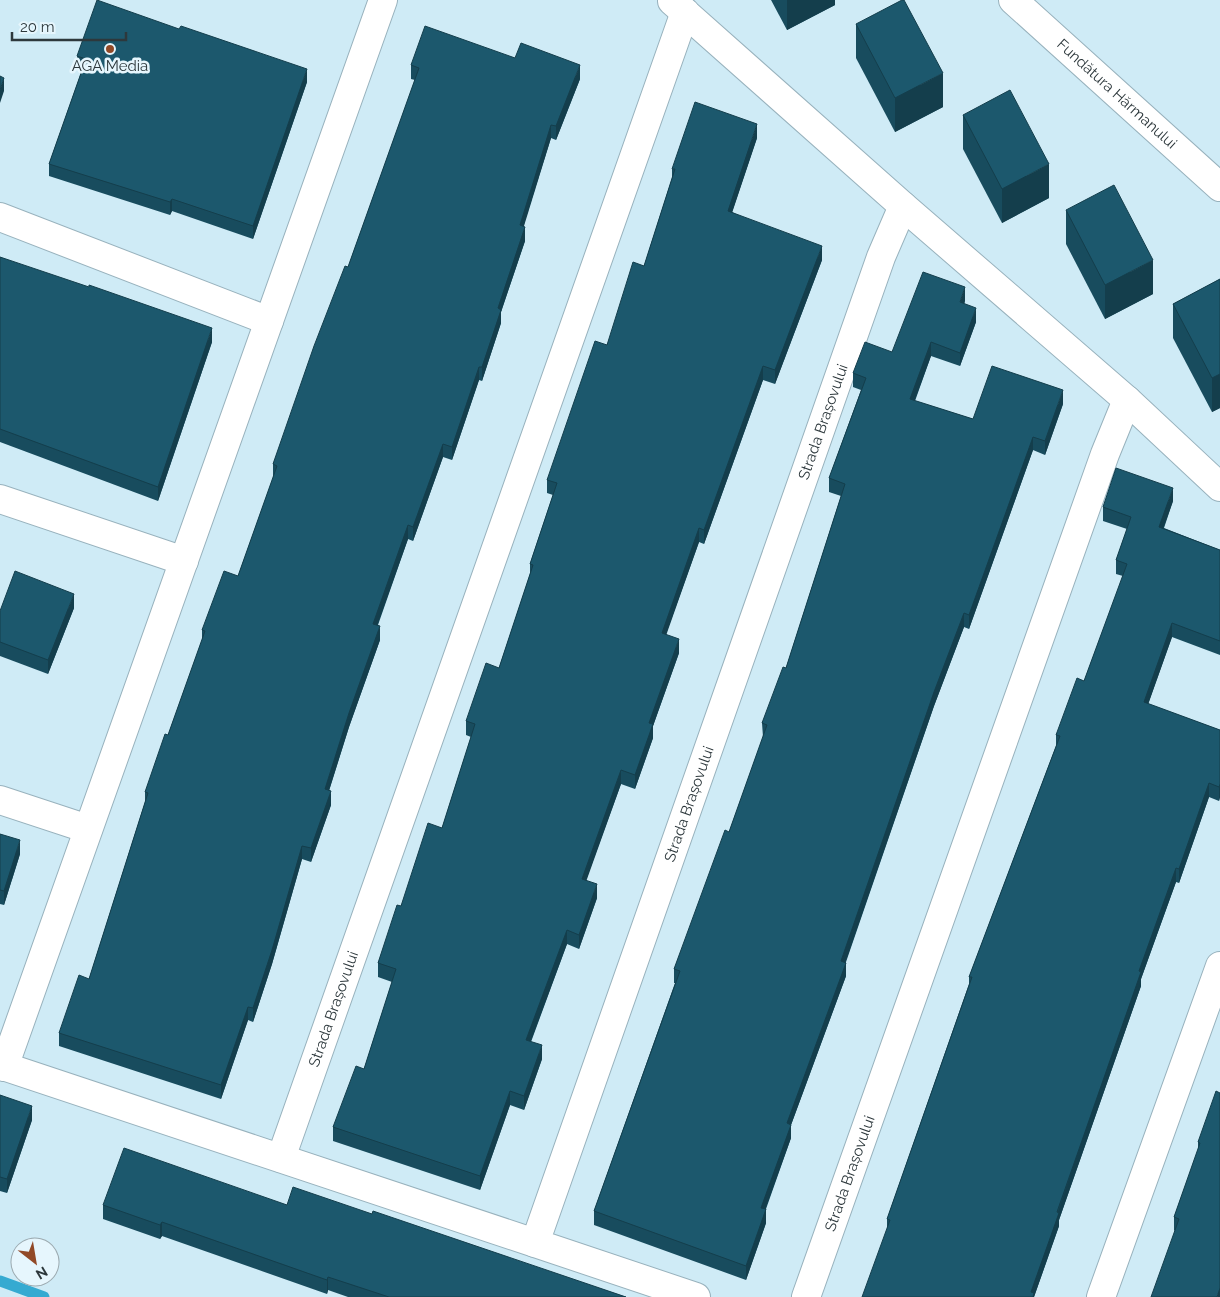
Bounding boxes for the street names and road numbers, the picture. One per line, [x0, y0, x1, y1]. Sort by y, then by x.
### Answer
street label: Fundătura Hărmanului [1053, 35, 1180, 153]
street label: Strada Brașovului [795, 362, 852, 482]
street label: Strada Brașovului [660, 744, 718, 864]
street label: Strada Brașovului [305, 949, 362, 1069]
street label: Strada Brașovului [821, 1113, 879, 1234]

